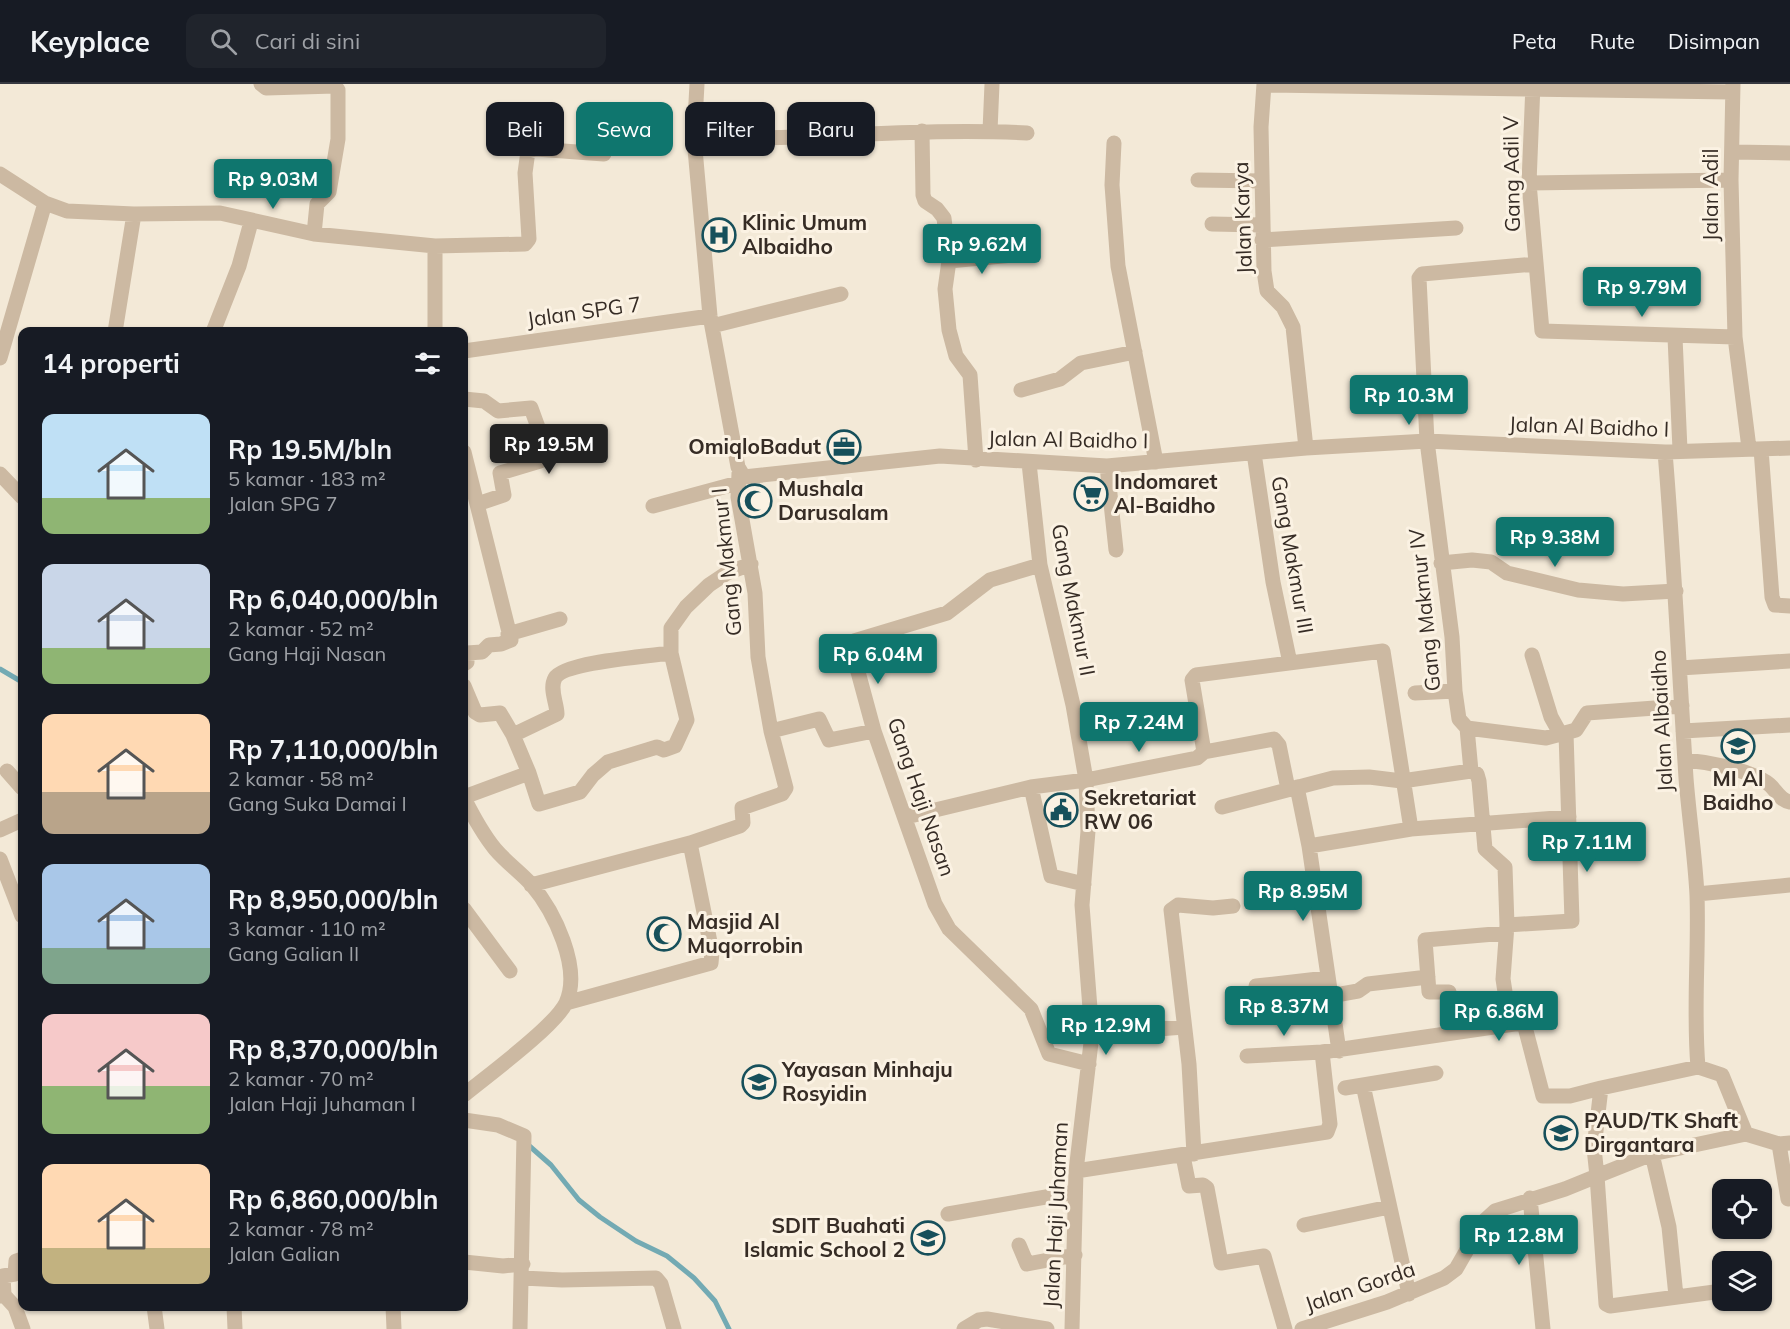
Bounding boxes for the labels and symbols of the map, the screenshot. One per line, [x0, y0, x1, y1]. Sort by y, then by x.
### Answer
street label: Gang Adil V [1497, 115, 1525, 232]
street label: Jalan Adil [1697, 149, 1723, 241]
pin: Rp 9.03M [211, 159, 335, 210]
street label: Jalan Karya [1227, 161, 1257, 275]
place label: Klinic Umum Albaidho [742, 209, 867, 259]
hospital icon: Klinic Umum Albaidho [701, 217, 737, 253]
pin: Rp 9.62M [920, 224, 1044, 275]
pin: Rp 9.79M [1580, 267, 1704, 318]
street label: Jalan SPG 7 [525, 290, 643, 332]
pin: Rp 10.3M [1347, 375, 1471, 426]
street label: Jalan Al Baidho I [1508, 410, 1670, 442]
pin: Rp 19.5M [487, 424, 611, 475]
street label: Jalan Al Baidho I [988, 425, 1148, 453]
office icon: OmiqloBadut [826, 429, 862, 465]
place label: OmiqloBadut [688, 433, 821, 459]
place label: Indomaret Al-Baidho [1114, 468, 1218, 518]
street label: Gang Makmur III [1266, 474, 1320, 636]
place label: Mushala Darusalam [778, 475, 889, 525]
supermarket icon: Indomaret Al-Baidho [1073, 476, 1109, 512]
mosque icon: Mushala Darusalam [737, 483, 773, 519]
street label: Gang Makmur I [705, 487, 747, 638]
pin: Rp 9.38M [1493, 517, 1617, 568]
street label: Gang Makmur II [1046, 522, 1101, 678]
street label: Gang Makmur IV [1402, 527, 1445, 693]
pin: Rp 6.04M [816, 634, 940, 685]
street label: Jalan Albaidho [1644, 649, 1678, 793]
pin: Rp 7.24M [1077, 702, 1201, 753]
street label: Gang Haji Nasan [883, 714, 961, 879]
school or university icon: MI Al Baidho [1720, 728, 1756, 764]
place label: MI Al Baidho [1702, 765, 1774, 815]
place label: Sekretariat RW 06 [1084, 784, 1196, 834]
public building icon: Sekretariat RW 06 [1043, 792, 1079, 828]
pin: Rp 7.11M [1525, 822, 1649, 873]
pin: Rp 8.95M [1241, 871, 1365, 922]
place label: Masjid Al Muqorrobin [687, 908, 803, 958]
mosque icon: Masjid Al Muqorrobin [646, 916, 682, 952]
pin: Rp 8.37M [1222, 986, 1346, 1037]
pin: Rp 6.86M [1437, 991, 1561, 1042]
pin: Rp 12.9M [1044, 1005, 1168, 1056]
place label: Yayasan Minhaju Rosyidin [781, 1056, 953, 1106]
school or university icon: Yayasan Minhaju Rosyidin [741, 1064, 777, 1100]
place label: PAUD/TK Shaft Dirgantara [1584, 1107, 1738, 1157]
school or university icon: PAUD/TK Shaft Dirgantara [1543, 1115, 1579, 1151]
street label: Jalan Haji Juhaman [1037, 1121, 1073, 1309]
place label: SDIT Buahati Islamic School 2 [744, 1212, 905, 1262]
pin: Rp 12.8M [1457, 1215, 1581, 1266]
school or university icon: SDIT Buahati Islamic School 2 [910, 1220, 946, 1256]
street label: Jalan Gorda [1301, 1255, 1418, 1317]

